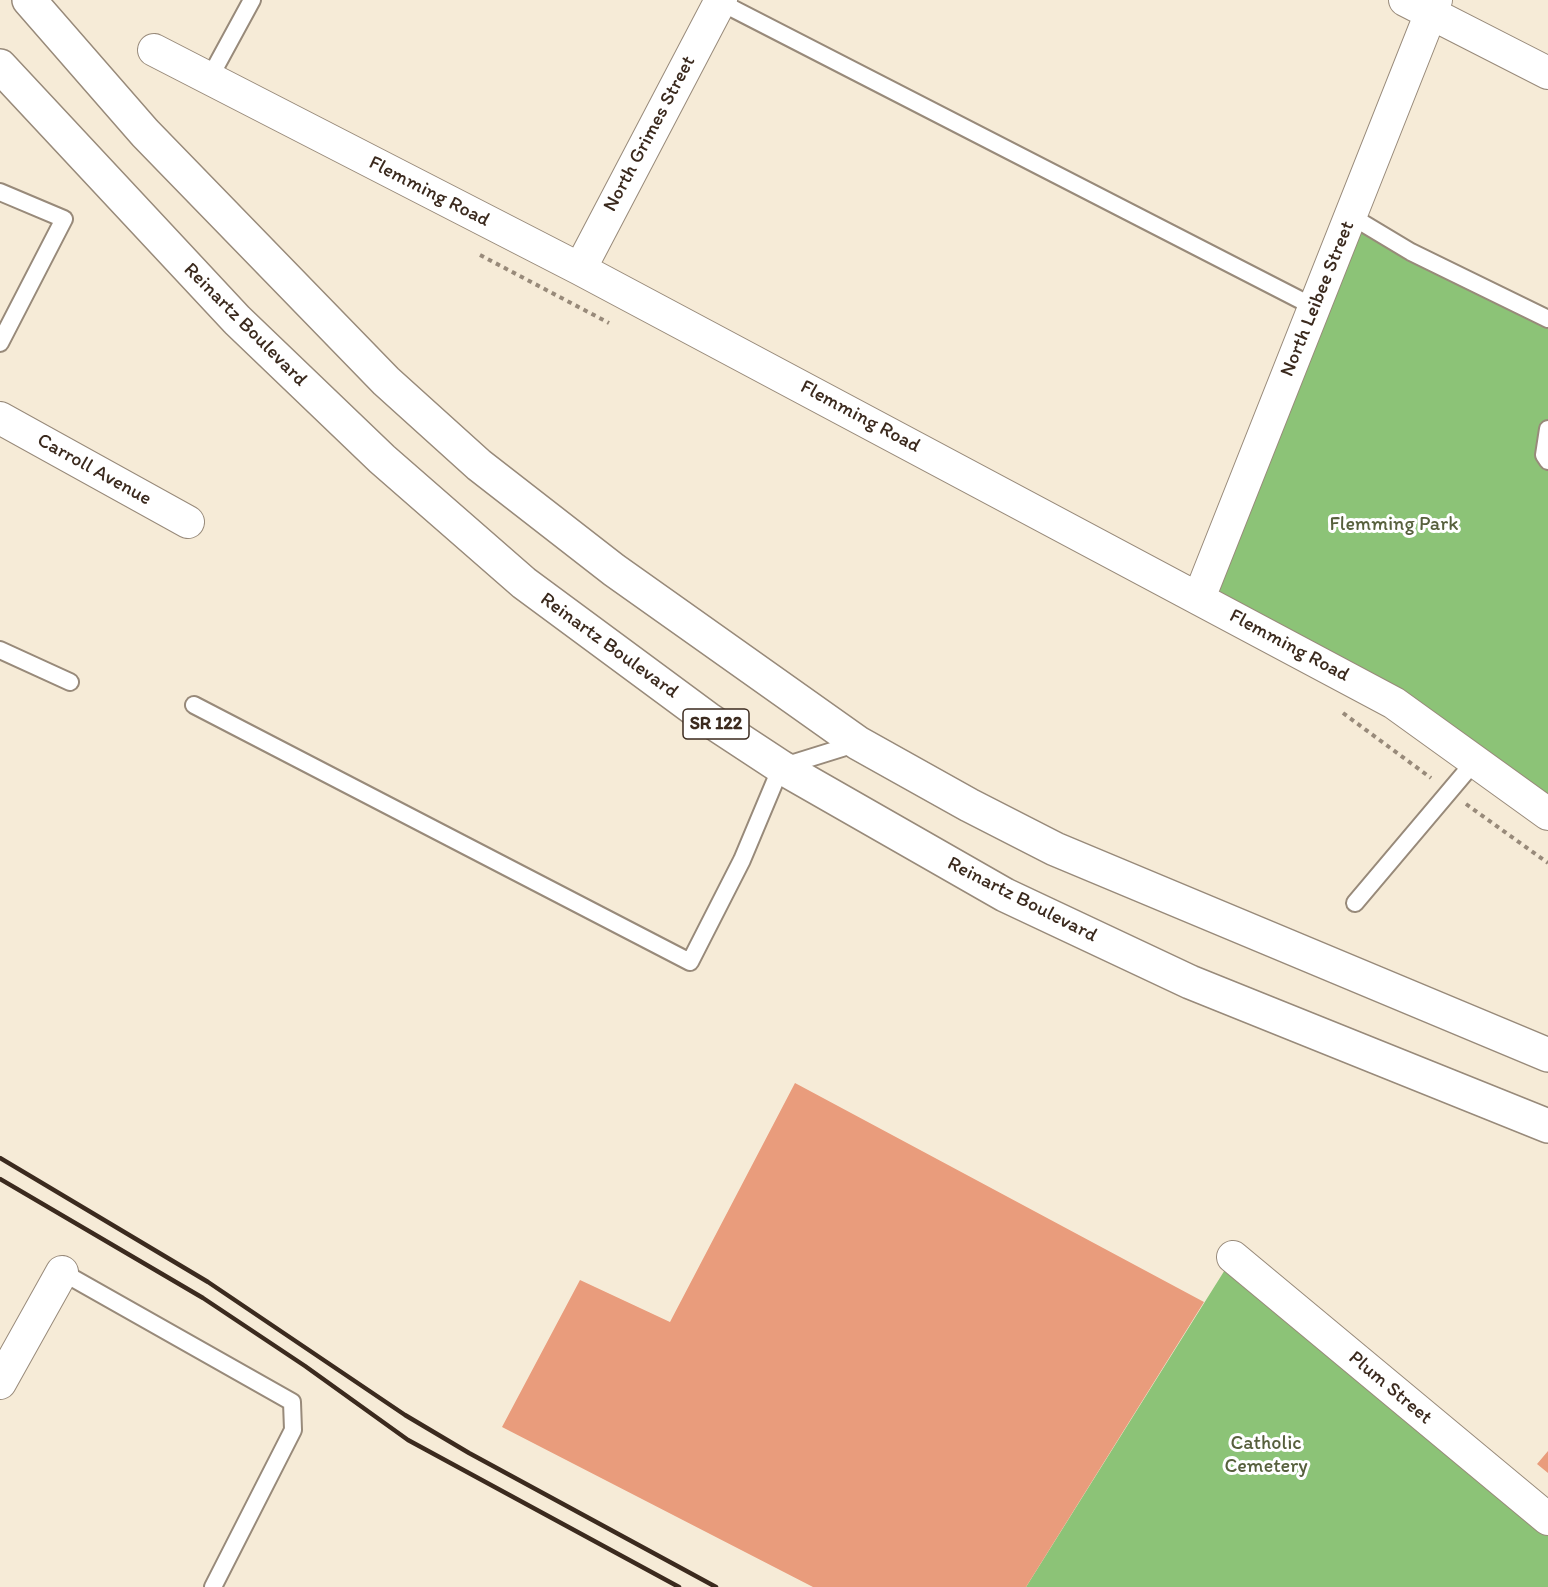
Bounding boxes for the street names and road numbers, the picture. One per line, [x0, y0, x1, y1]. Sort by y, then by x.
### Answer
street label: North Grimes Street [599, 52, 701, 216]
street label: Flemming Road [364, 151, 494, 233]
street label: North Leibee Street [1276, 218, 1360, 380]
street label: Reinartz Boulevard [178, 258, 312, 392]
street label: Flemming Road [796, 375, 924, 459]
street label: Carroll Avenue [33, 429, 155, 511]
street label: Reinartz Boulevard [535, 588, 683, 704]
street label: Flemming Road [1225, 604, 1353, 688]
road number: SR 122 [683, 709, 749, 739]
street label: Reinartz Boulevard [943, 852, 1101, 948]
street label: Plum Street [1343, 1346, 1437, 1430]

